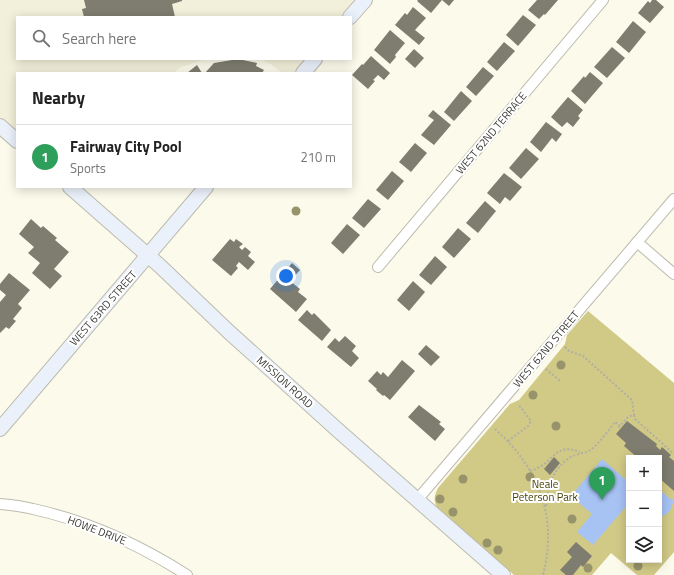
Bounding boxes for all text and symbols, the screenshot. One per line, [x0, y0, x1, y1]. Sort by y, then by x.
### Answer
search box [16, 16, 352, 60]
icon: search [30, 27, 52, 49]
text: Search here [62, 27, 136, 50]
text: Nearby [32, 85, 85, 111]
street label: WEST 62ND TERRACE [452, 88, 530, 178]
text: Fairway City Pool [70, 135, 182, 158]
text: 1 [41, 147, 49, 167]
text: 210 m [300, 147, 336, 167]
text: Sports [70, 158, 106, 178]
your location [276, 266, 296, 286]
street label: WEST 63RD STREET [66, 267, 140, 349]
street label: WEST 62ND STREET [509, 307, 583, 391]
street label: MISSION ROAD [253, 352, 317, 412]
map controls [626, 455, 662, 563]
button: + [626, 455, 662, 491]
pin: 1 [589, 467, 615, 500]
park label: Neale Peterson Park [512, 476, 578, 505]
button: − [626, 491, 662, 527]
street label: HOWE DRIVE [65, 511, 129, 549]
button: layers [626, 527, 662, 563]

